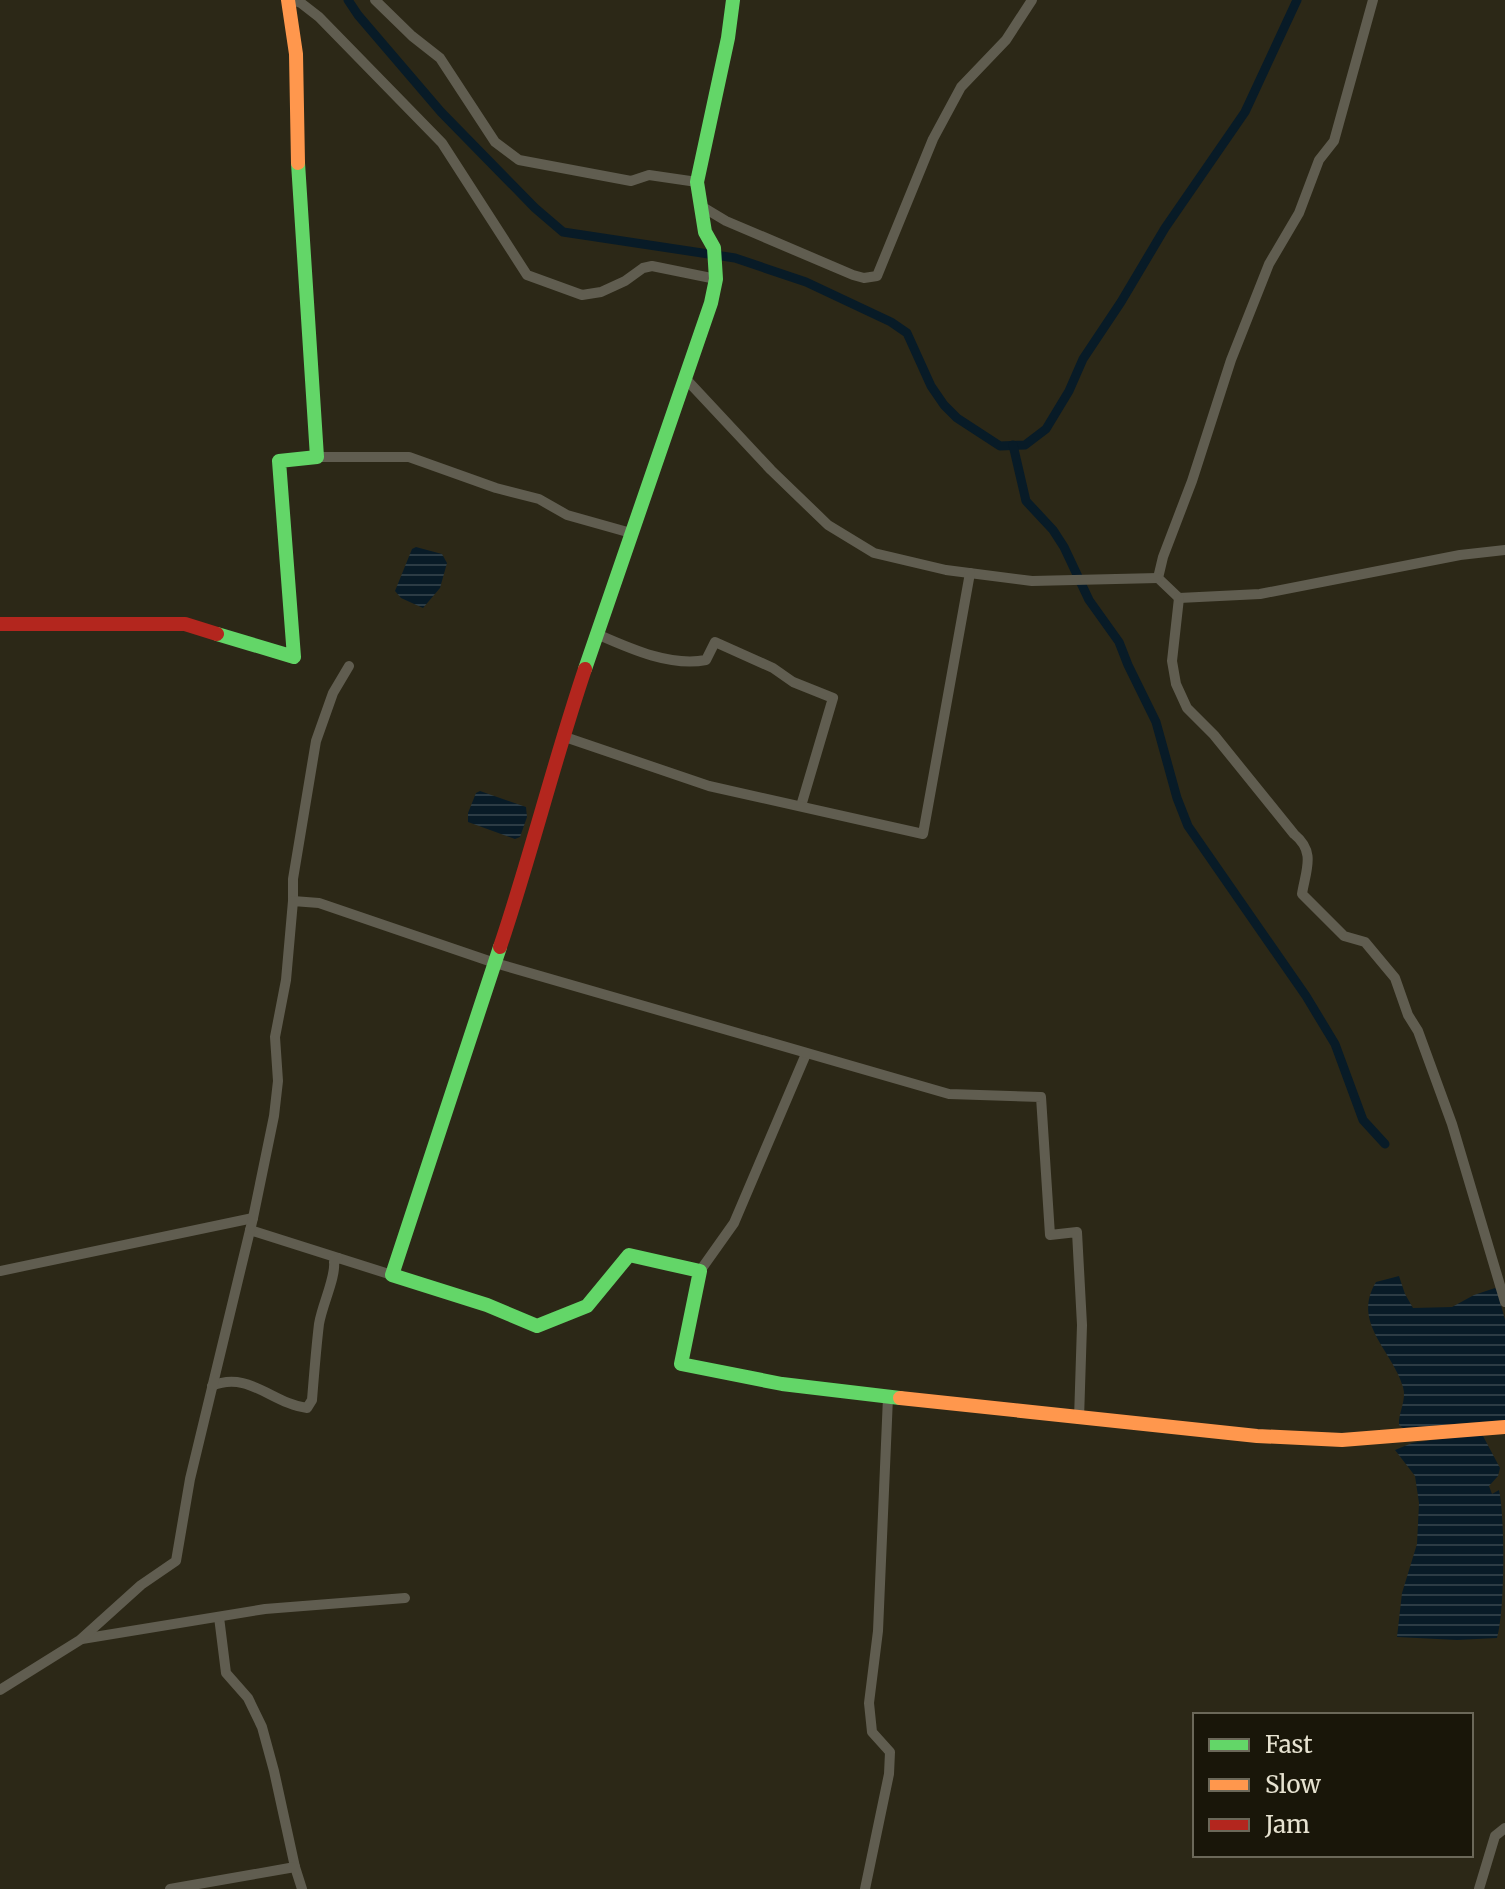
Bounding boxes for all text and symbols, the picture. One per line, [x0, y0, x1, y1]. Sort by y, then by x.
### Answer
legend [1193, 1713, 1473, 1857]
text: Fast [1265, 1729, 1313, 1760]
text: Slow [1265, 1769, 1321, 1800]
text: Jam [1264, 1809, 1310, 1840]

